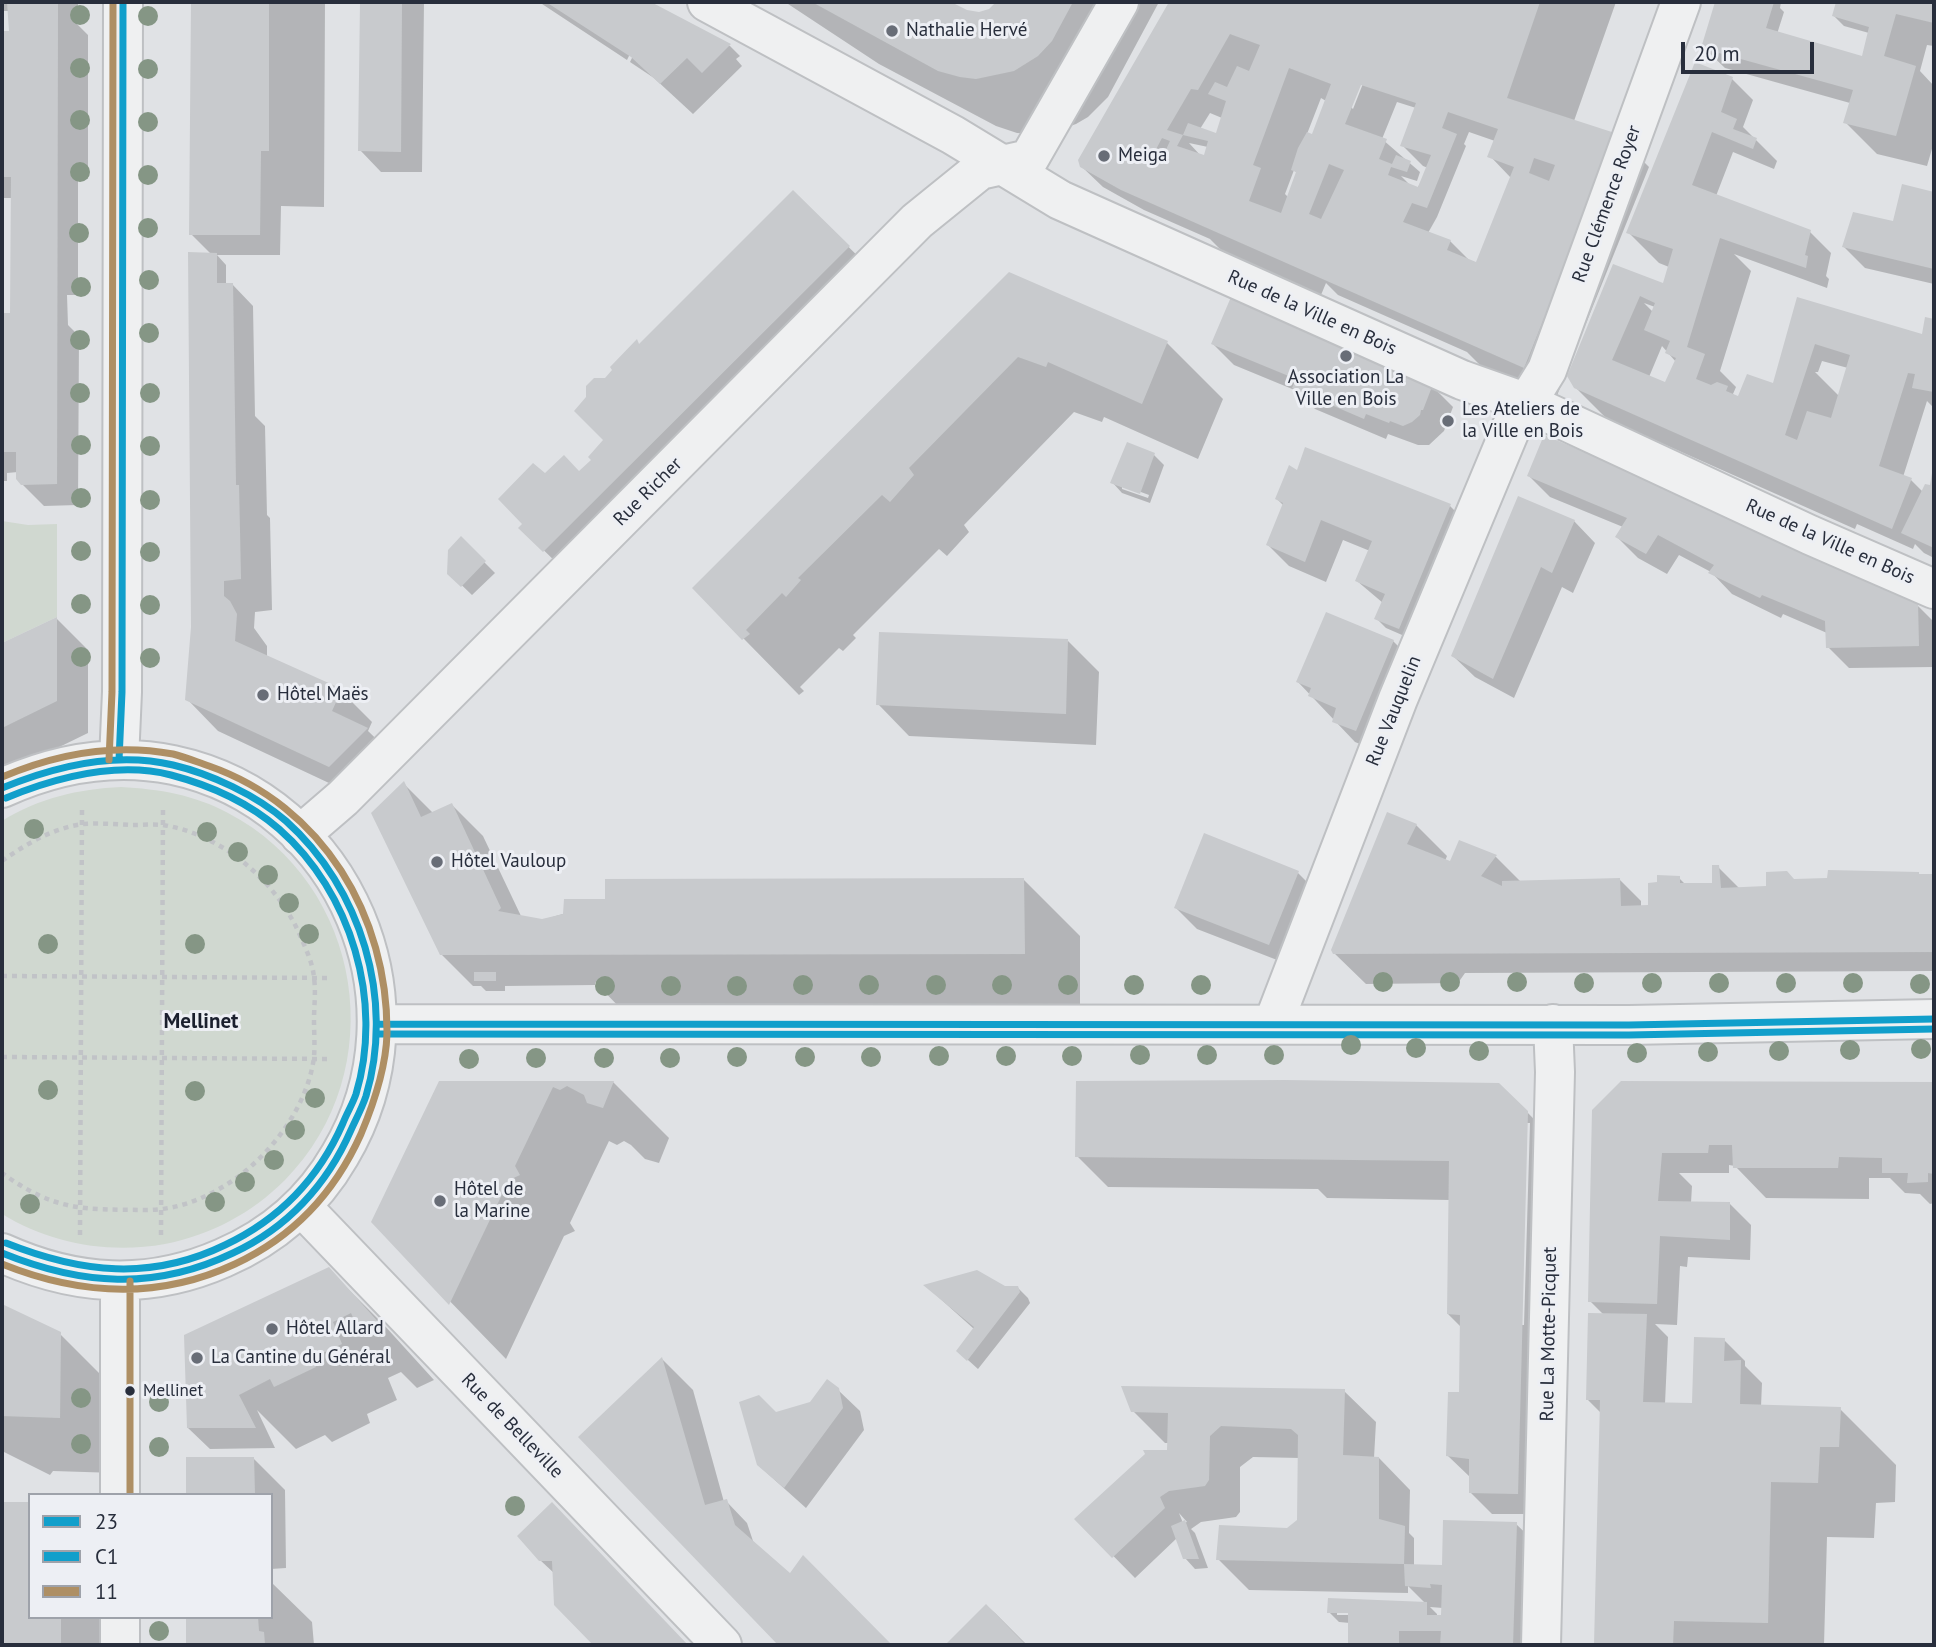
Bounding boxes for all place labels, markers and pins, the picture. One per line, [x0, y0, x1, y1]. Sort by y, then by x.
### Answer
place label: Nathalie Hervé [906, 20, 1027, 42]
marker: Nathalie Hervé [884, 23, 900, 39]
place label: Meiga [1118, 145, 1167, 167]
marker: Meiga [1096, 148, 1112, 164]
marker: Association La Ville en Bois [1338, 348, 1354, 364]
place label: Association La Ville en Bois [1288, 367, 1404, 411]
place label: Les Ateliers de la Ville en Bois [1462, 399, 1583, 443]
marker: Les Ateliers de la Ville en Bois [1440, 413, 1456, 429]
place label: Hôtel Maës [277, 684, 369, 706]
marker: Hôtel Maës [255, 687, 271, 703]
place label: Hôtel Vauloup [451, 851, 566, 873]
marker: Hôtel Vauloup [429, 854, 445, 870]
place label: Hôtel de la Marine [454, 1179, 530, 1223]
marker: Hôtel de la Marine [432, 1193, 448, 1209]
place label: Hôtel Allard [286, 1318, 384, 1340]
marker: Hôtel Allard [264, 1321, 280, 1337]
place label: La Cantine du Général [211, 1347, 390, 1369]
marker: La Cantine du Général [189, 1350, 205, 1366]
place label: Mellinet [143, 1381, 203, 1401]
marker: Mellinet [123, 1384, 137, 1398]

